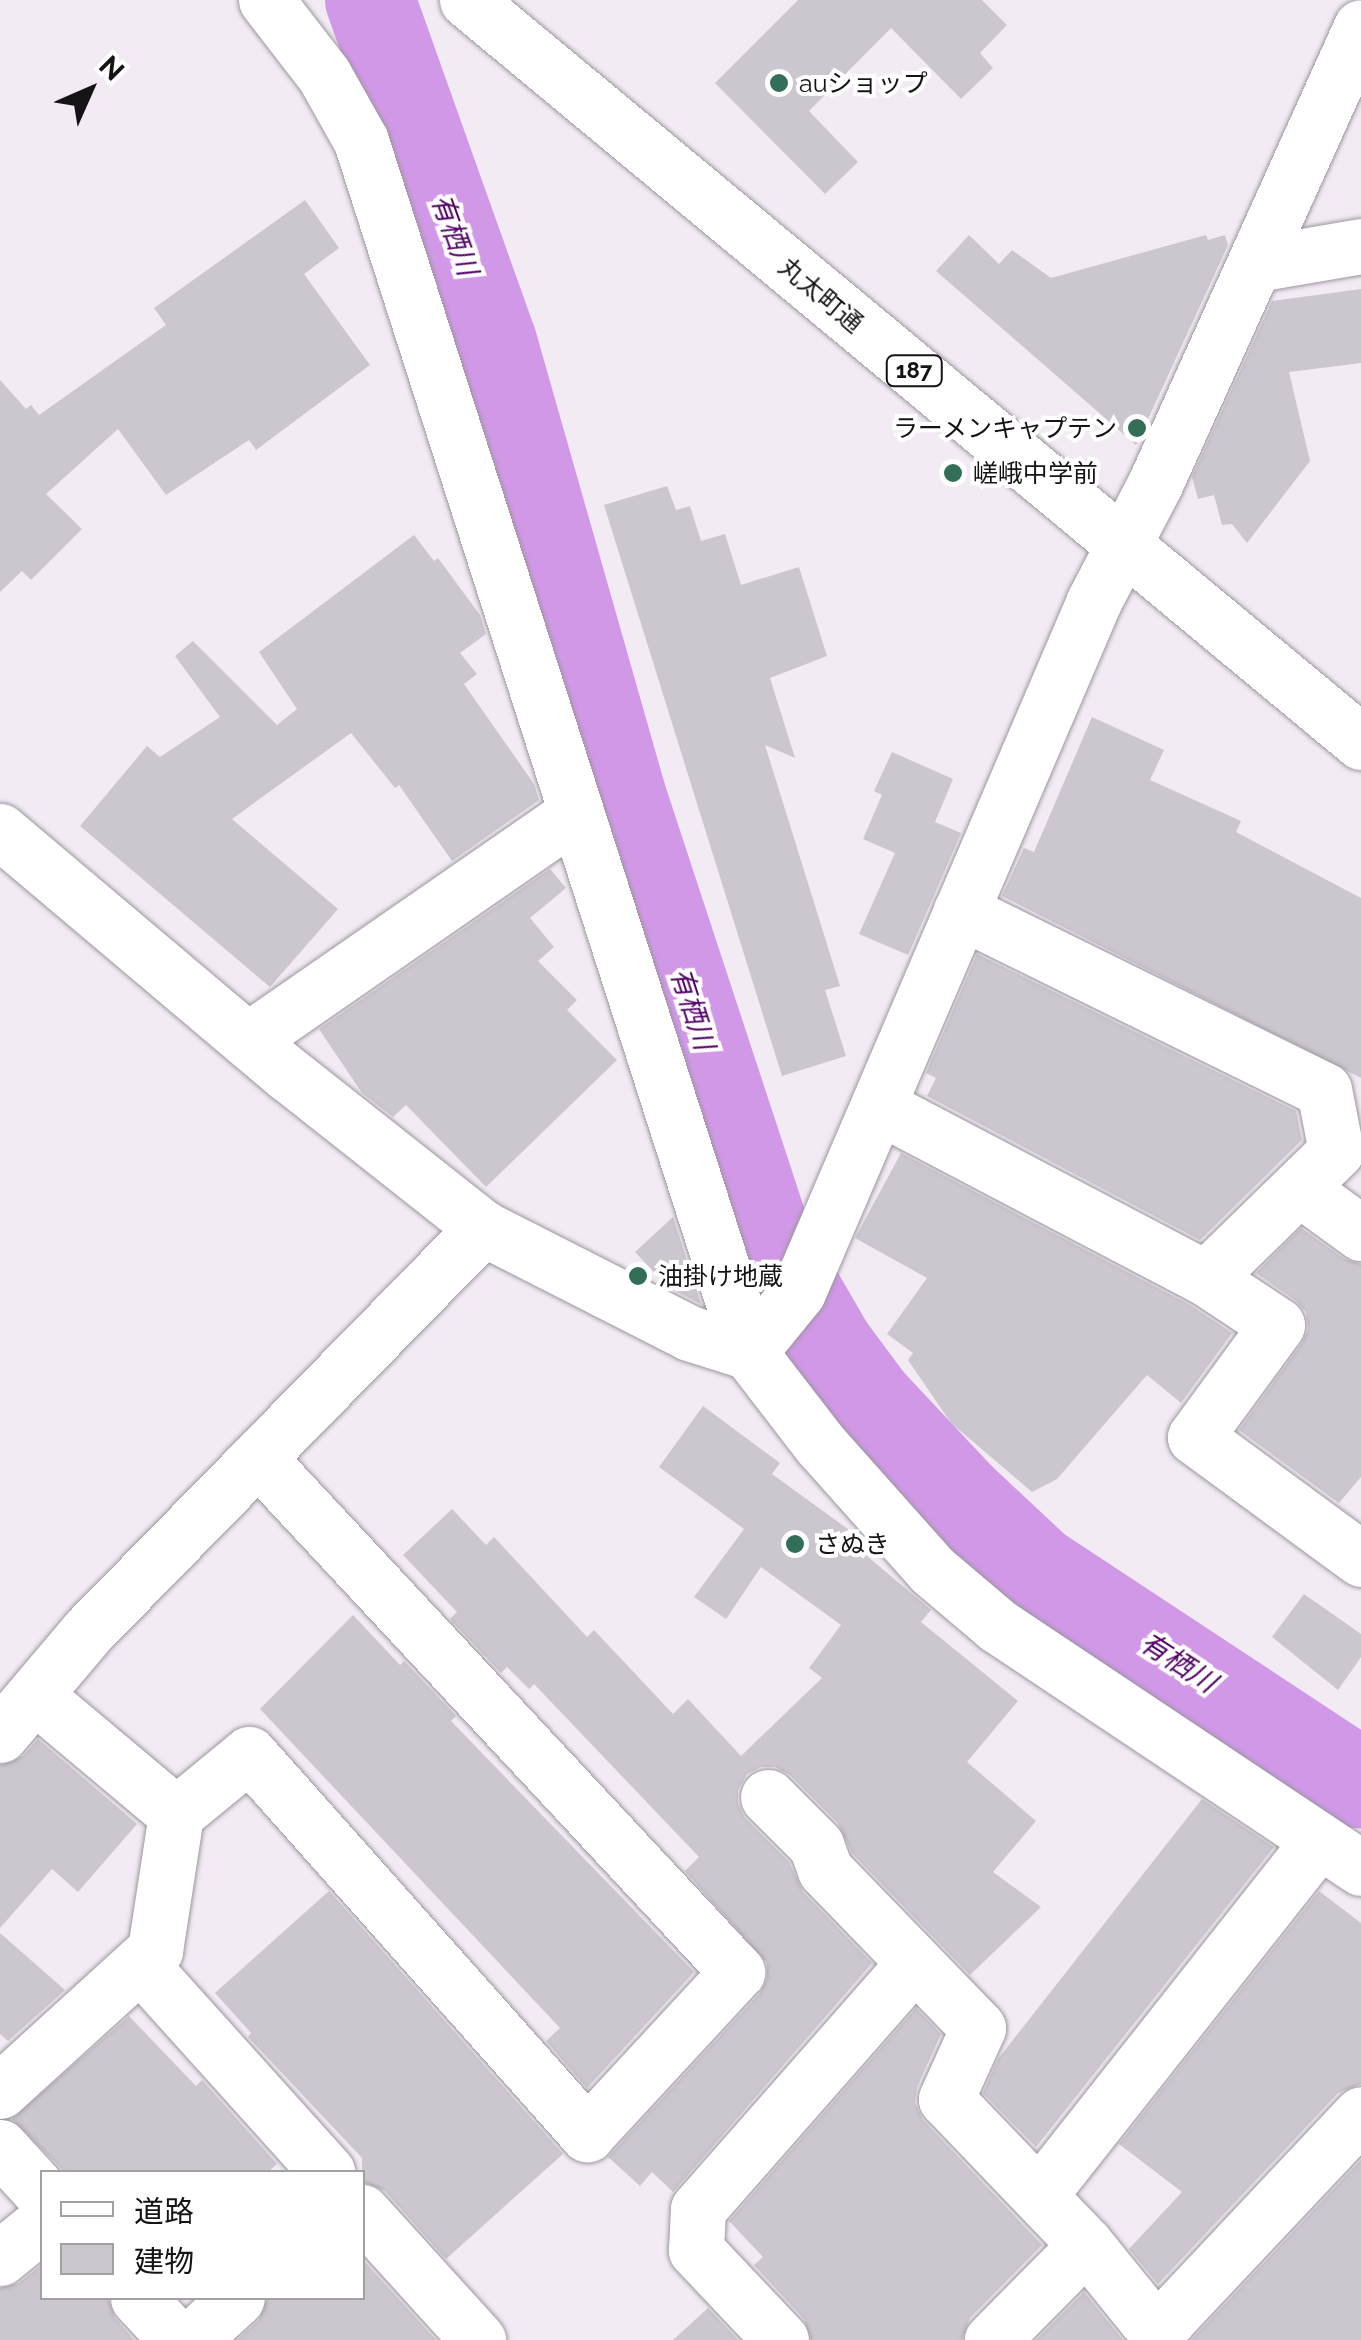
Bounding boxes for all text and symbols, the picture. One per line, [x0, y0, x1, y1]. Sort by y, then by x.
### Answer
north arrow [40, 40, 140, 140]
text: N [92, 49, 131, 88]
place label: auショップ [799, 68, 927, 98]
marker: auショップ [768, 72, 790, 94]
water label: 有栖川 [424, 190, 484, 280]
street label: 丸太町通 [773, 251, 869, 339]
road number: 187 [884, 354, 944, 388]
place label: ラーメンキャプテン [892, 413, 1117, 443]
marker: ラーメンキャプテン [1126, 417, 1148, 439]
place label: 嵯峨中学前 [973, 458, 1098, 488]
marker: 嵯峨中学前 [942, 462, 964, 484]
water label: 有栖川 [663, 964, 721, 1054]
place label: 油掛け地蔵 [658, 1261, 783, 1291]
marker: 油掛け地蔵 [627, 1265, 649, 1287]
place label: さぬき [815, 1529, 890, 1559]
marker: さぬき [784, 1533, 806, 1555]
water label: 有栖川 [1134, 1626, 1222, 1700]
legend [40, 2170, 365, 2300]
text: 道路 [134, 2194, 194, 2229]
text: 建物 [134, 2244, 194, 2279]

